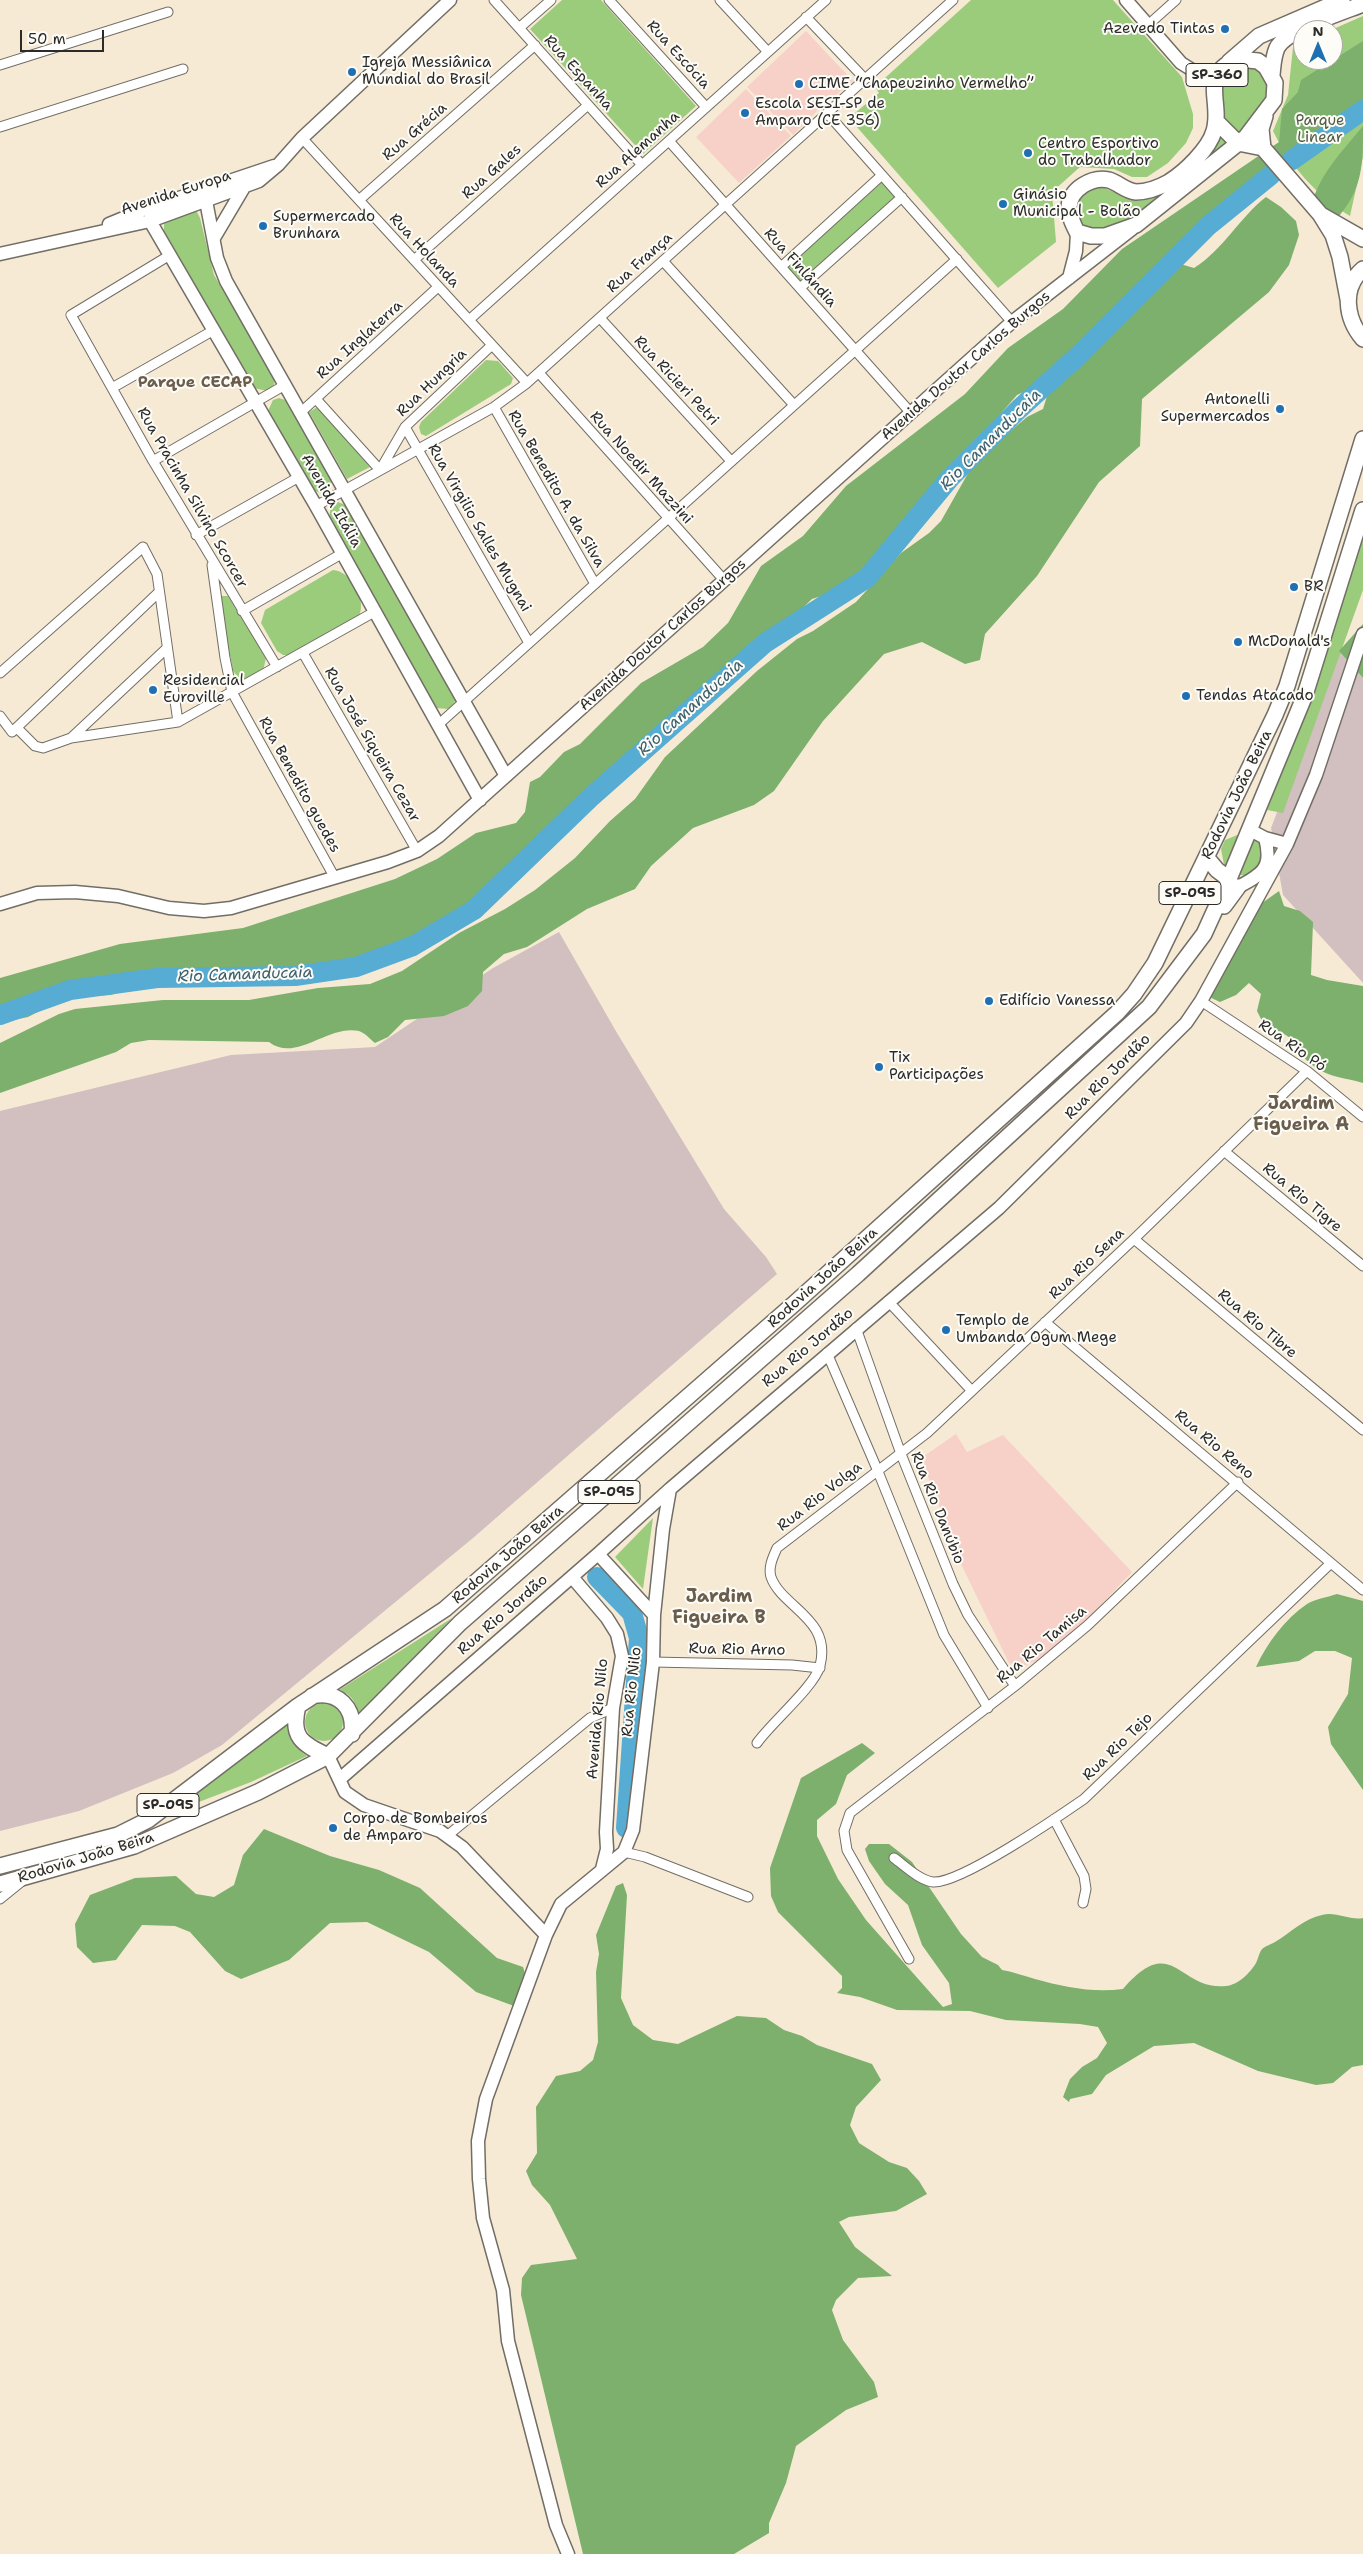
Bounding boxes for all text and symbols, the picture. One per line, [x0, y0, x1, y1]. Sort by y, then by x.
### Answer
street label: Rua Escócia [643, 17, 713, 93]
scale bar [22, 20, 106, 52]
place label: Azevedo Tintas [1103, 20, 1215, 38]
north arrow [1293, 20, 1343, 70]
text: N [1312, 22, 1324, 40]
marker: Azevedo Tintas [1219, 23, 1231, 35]
text: 50 m [28, 29, 66, 49]
street label: Rua Espanha [540, 32, 616, 114]
place label: Igreja Messiânica Mundial do Brasil [362, 54, 491, 89]
road number: SP-360 [1186, 64, 1248, 86]
marker: Igreja Messiânica Mundial do Brasil [346, 66, 358, 78]
place label: CIME “Chapeuzinho Vermelho” [809, 75, 1034, 93]
marker: CIME “Chapeuzinho Vermelho” [793, 78, 805, 90]
place label: Escola SESI-SP de Amparo (CE 356) [755, 95, 885, 130]
street label: Rua Grécia [379, 99, 451, 165]
marker: Escola SESI-SP de Amparo (CE 356) [739, 107, 751, 119]
street label: Rua Alemanha [592, 108, 684, 192]
park label: Parque Linear [1295, 112, 1345, 147]
place label: Centro Esportivo do Trabalhador [1038, 135, 1159, 170]
street label: Rua Gales [459, 141, 525, 203]
marker: Centro Esportivo do Trabalhador [1022, 147, 1034, 159]
street label: Avenida Europa [119, 167, 233, 219]
place label: Ginásio Municipal - Bolão [1013, 186, 1141, 221]
marker: Ginásio Municipal - Bolão [997, 198, 1009, 210]
place label: Supermercado Brunhara [273, 208, 375, 243]
street label: Rua Holanda [385, 210, 463, 292]
marker: Supermercado Brunhara [257, 220, 269, 232]
street label: Rua Finlândia [760, 225, 840, 311]
street label: Rua França [604, 229, 676, 297]
street label: Avenida Doutor Carlos Burgos [878, 288, 1054, 444]
street label: Rua Inglaterra [313, 297, 407, 383]
street label: Rua Ricieri Petri [630, 332, 722, 430]
street label: Rua Hungria [393, 345, 471, 421]
district label: Parque CECAP [138, 373, 252, 393]
water label: Rio Camanducaia [936, 385, 1046, 495]
place label: Antonelli Supermercados [1161, 391, 1270, 426]
marker: Antonelli Supermercados [1274, 403, 1286, 415]
street label: Rua Pracinha Silvino Scorcer [133, 404, 251, 592]
street label: Rua Benedito A. da Silva [504, 407, 608, 571]
street label: Rua Noedir Mazzini [586, 408, 696, 528]
street label: Rua Virgilio Salles Mugnai [423, 441, 535, 615]
street label: Avenida Itália [297, 451, 365, 551]
street label: Avenida Doutor Carlos Burgos [576, 555, 750, 715]
place label: BR [1304, 578, 1324, 596]
marker: BR [1288, 581, 1300, 593]
place label: McDonald's [1248, 633, 1330, 651]
marker: McDonald's [1232, 636, 1244, 648]
water label: Rio Camanducaia [634, 656, 748, 760]
street label: Rua José Siqueira Cezar [320, 664, 424, 826]
place label: Residencial Euroville [163, 672, 244, 707]
marker: Residencial Euroville [147, 684, 159, 696]
place label: Tendas Atacado [1196, 687, 1313, 705]
marker: Tendas Atacado [1180, 690, 1192, 702]
street label: Rua Benedito guedes [254, 714, 344, 856]
street label: Rodovia João Beira [1198, 728, 1276, 862]
road number: SP-095 [1159, 881, 1221, 904]
water label: Rio Camanducaia [177, 963, 313, 987]
place label: Edifício Vanessa [999, 992, 1115, 1010]
marker: Edifício Vanessa [983, 995, 995, 1007]
street label: Rua Rio Pó [1255, 1016, 1329, 1076]
street label: Rua Rio Jordão [1062, 1031, 1154, 1123]
place label: Tix Participações [889, 1049, 984, 1084]
marker: Tix Participações [873, 1061, 885, 1073]
district label: Jardim Figueira A [1253, 1093, 1349, 1136]
street label: Rua Rio Tigre [1259, 1160, 1345, 1236]
street label: Rodovia João Beira [764, 1224, 882, 1332]
street label: Rua Rio Sena [1046, 1225, 1128, 1303]
street label: Rua Rio Tibre [1214, 1286, 1300, 1362]
street label: Rua Rio Jordão [759, 1305, 857, 1391]
place label: Templo de Umbanda Ogum Mege [956, 1312, 1117, 1347]
marker: Templo de Umbanda Ogum Mege [940, 1324, 952, 1336]
street label: Rua Rio Reno [1171, 1407, 1257, 1483]
street label: Rua Rio Danúbio [906, 1449, 968, 1567]
street label: Rua Rio Volga [774, 1458, 866, 1536]
road number: SP-095 [578, 1480, 640, 1504]
street label: Rodovia João Beira [449, 1502, 567, 1608]
street label: Rua Rio Jordão [454, 1571, 552, 1659]
district label: Jardim Figueira B [672, 1586, 766, 1628]
street label: Rua Rio Tamisa [993, 1602, 1091, 1688]
street label: Rua Rio Arno [688, 1640, 786, 1660]
street label: Rua Rio Nilo [618, 1646, 646, 1738]
street label: Avenida Rio Nilo [584, 1658, 612, 1780]
street label: Rua Rio Tejo [1079, 1709, 1157, 1785]
road number: SP-095 [137, 1794, 199, 1816]
place label: Corpo de Bombeiros de Amparo [343, 1810, 488, 1845]
marker: Corpo de Bombeiros de Amparo [327, 1822, 339, 1834]
street label: Rodovia João Beira [16, 1829, 156, 1887]

